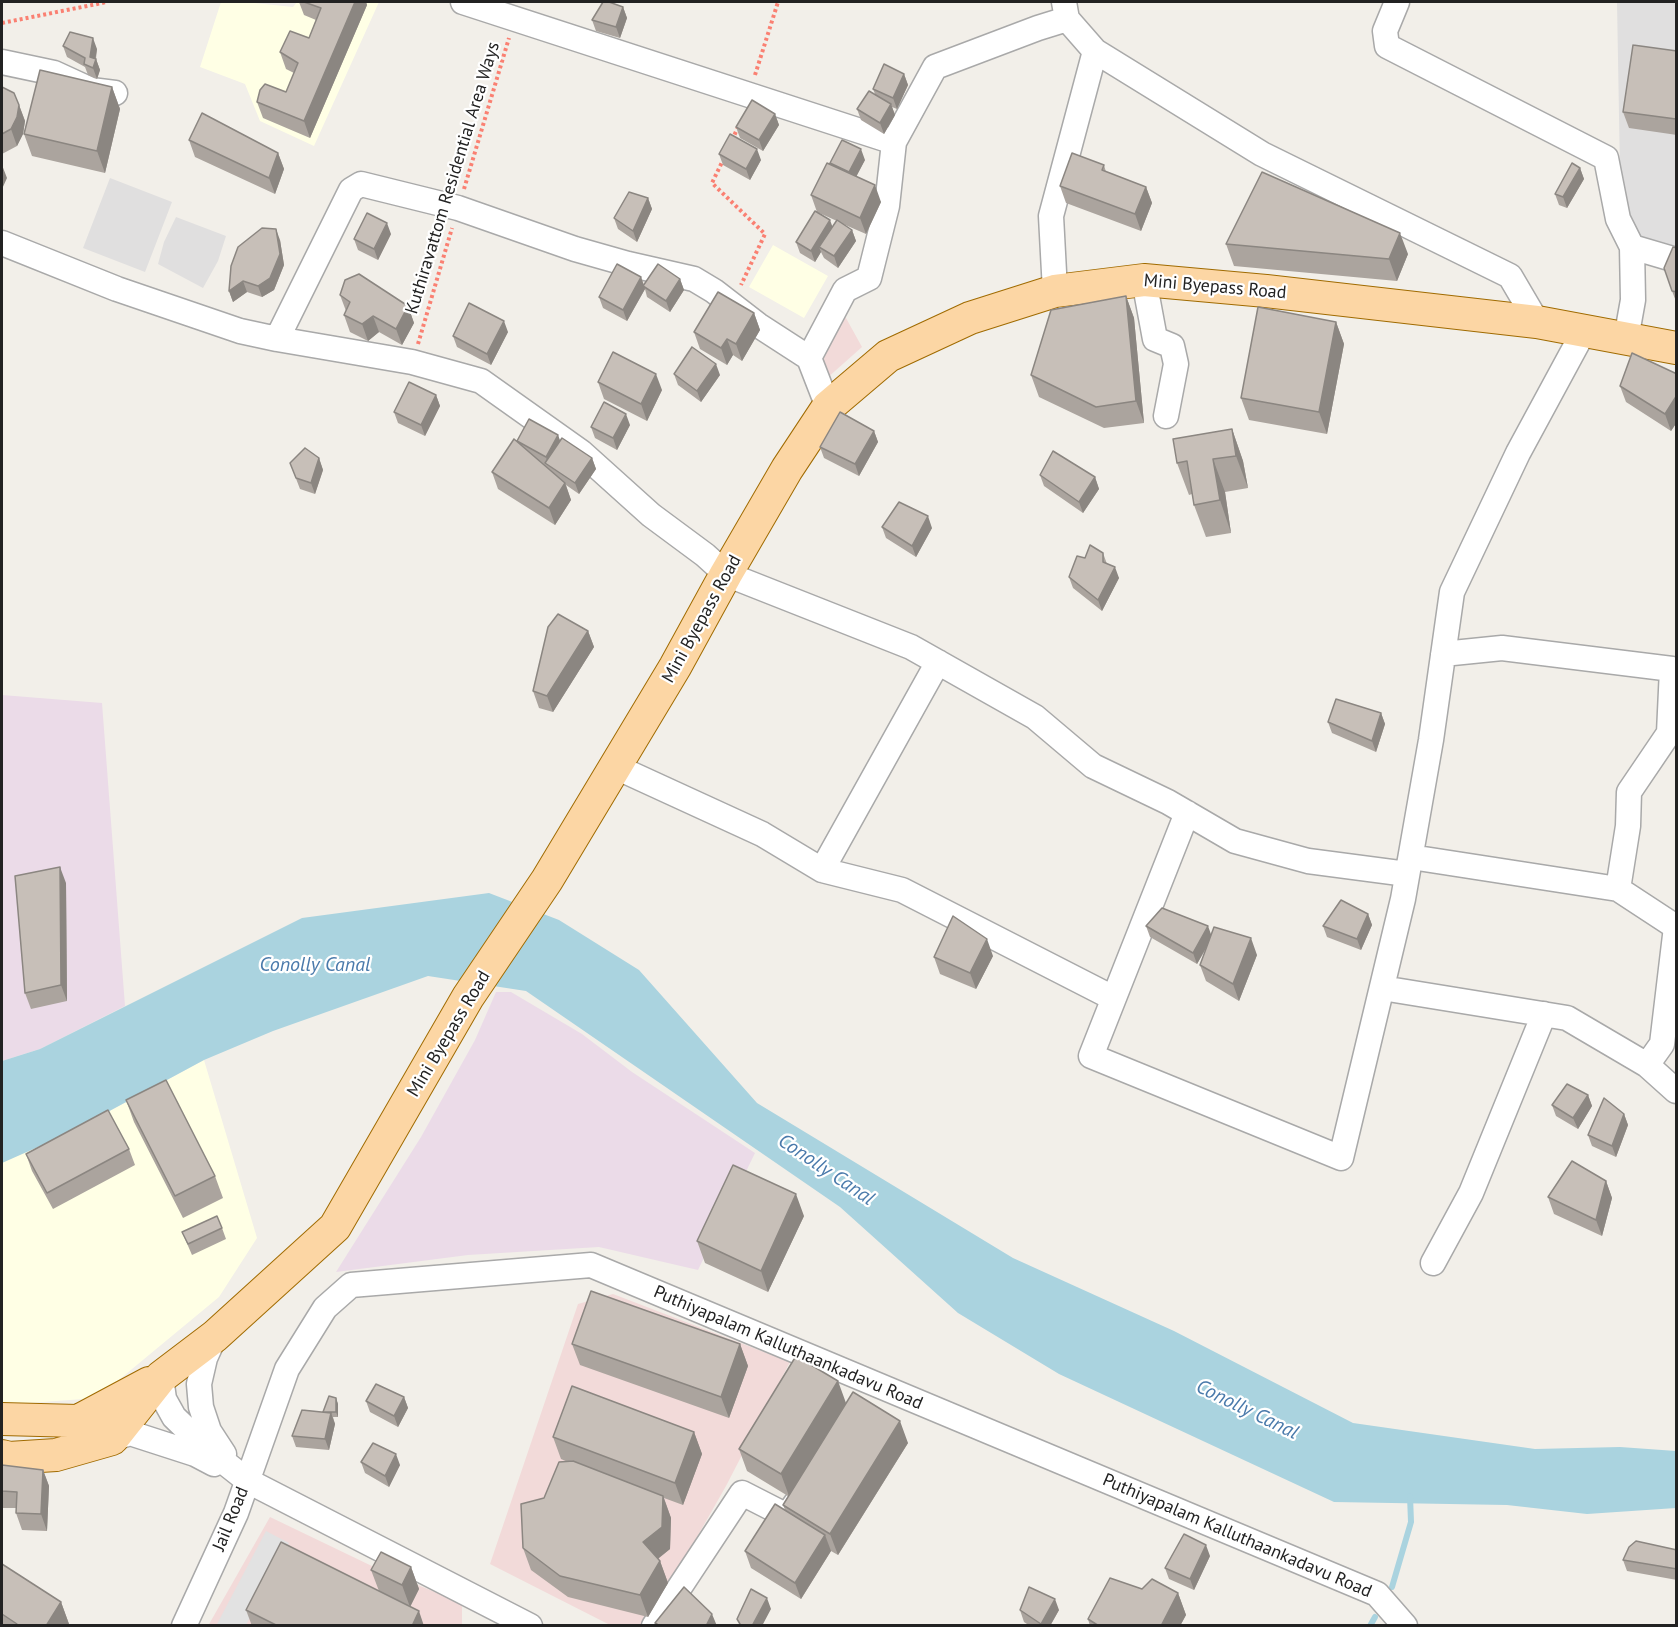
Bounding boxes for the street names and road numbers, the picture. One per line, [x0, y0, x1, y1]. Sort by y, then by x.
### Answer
street label: Kuthiravattom Residential Area Ways [401, 39, 505, 317]
street label: Mini Byepass Road [1143, 270, 1287, 304]
street label: Mini Byepass Road [658, 551, 746, 687]
street label: Mini Byepass Road [403, 967, 495, 1101]
street label: Puthiyapalam Kalluthaankadavu Road [650, 1281, 926, 1415]
street label: Puthiyapalam Kalluthaankadavu Road [1099, 1469, 1375, 1603]
street label: Jail Road [208, 1484, 254, 1554]

